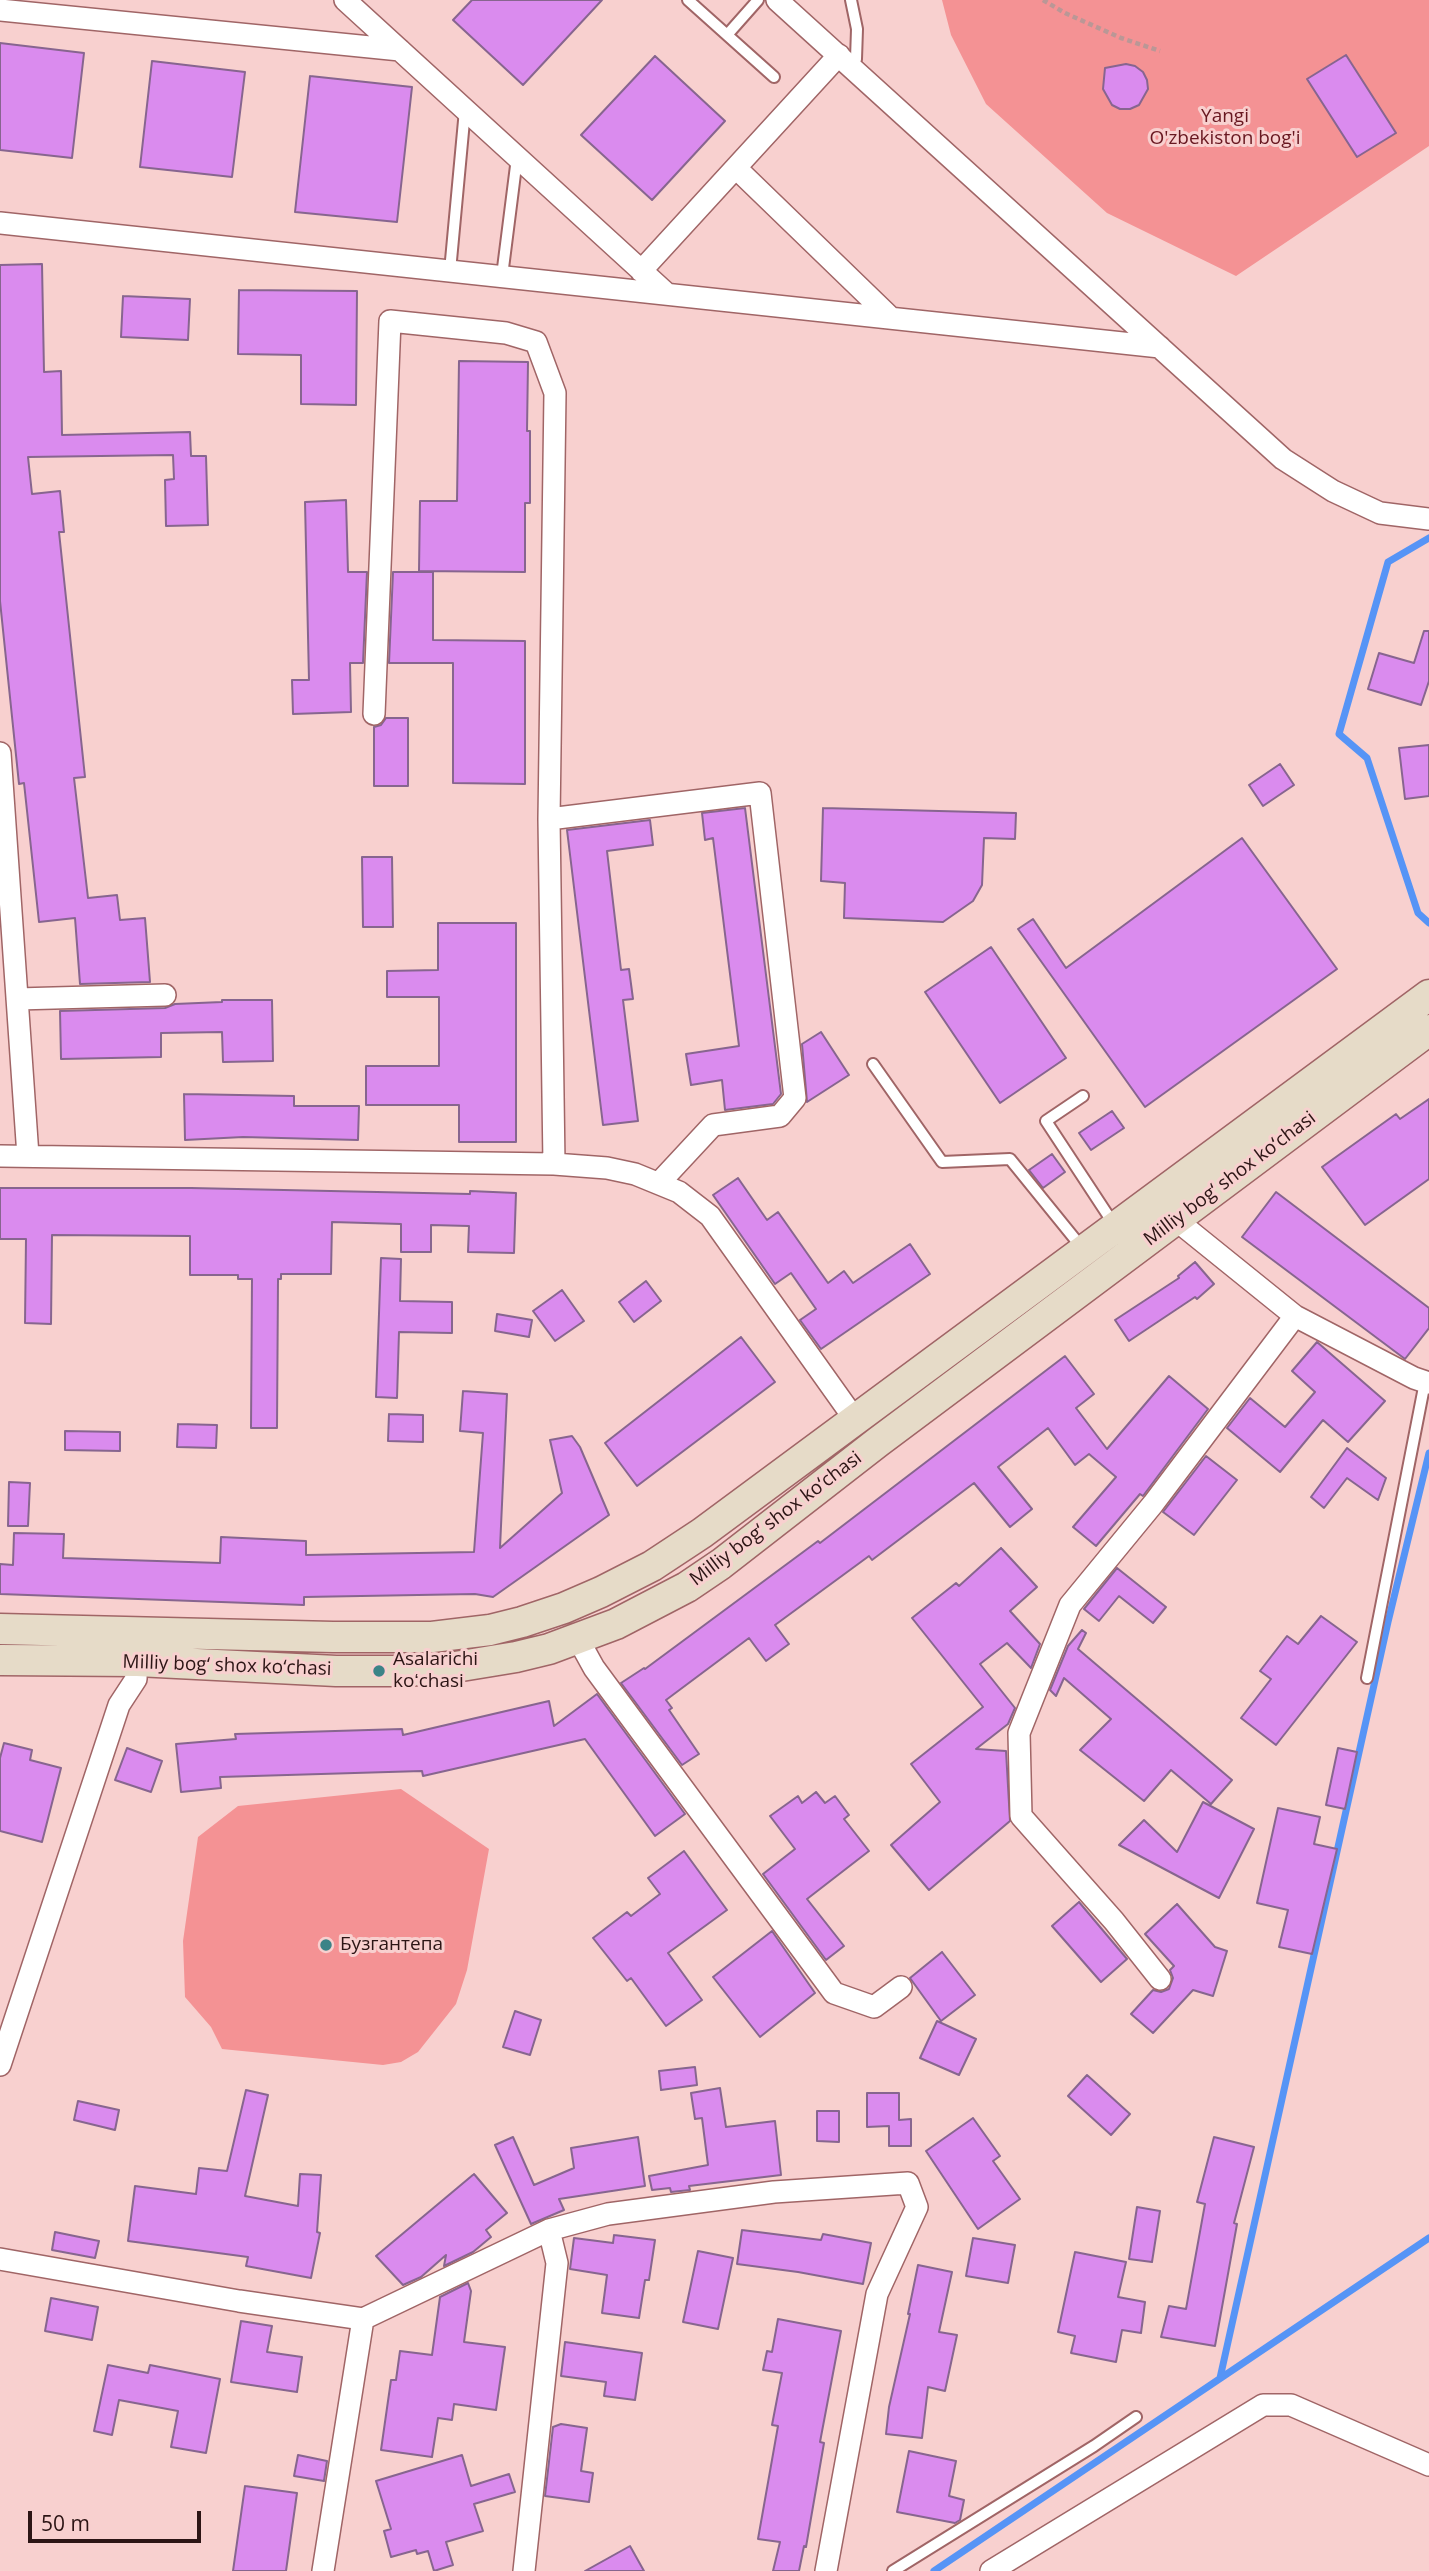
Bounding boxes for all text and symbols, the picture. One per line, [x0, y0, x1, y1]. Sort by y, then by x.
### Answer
park label: Yangi O'zbekiston bog'i [1149, 106, 1301, 150]
street label: Milliy bog‘ shox ko‘chasi [1140, 1107, 1320, 1251]
street label: Milliy bog‘ shox ko‘chasi [686, 1447, 866, 1591]
place label: Asalarichi koʻchasi [393, 1649, 478, 1693]
street label: Milliy bog‘ shox ko‘chasi [122, 1651, 332, 1681]
marker: Asalarichi koʻchasi [371, 1663, 387, 1679]
place label: Бузгантепа [340, 1934, 443, 1956]
marker: Бузгантепа [318, 1937, 334, 1953]
scale bar [32, 2498, 205, 2542]
text: 50 m [41, 2509, 90, 2537]

